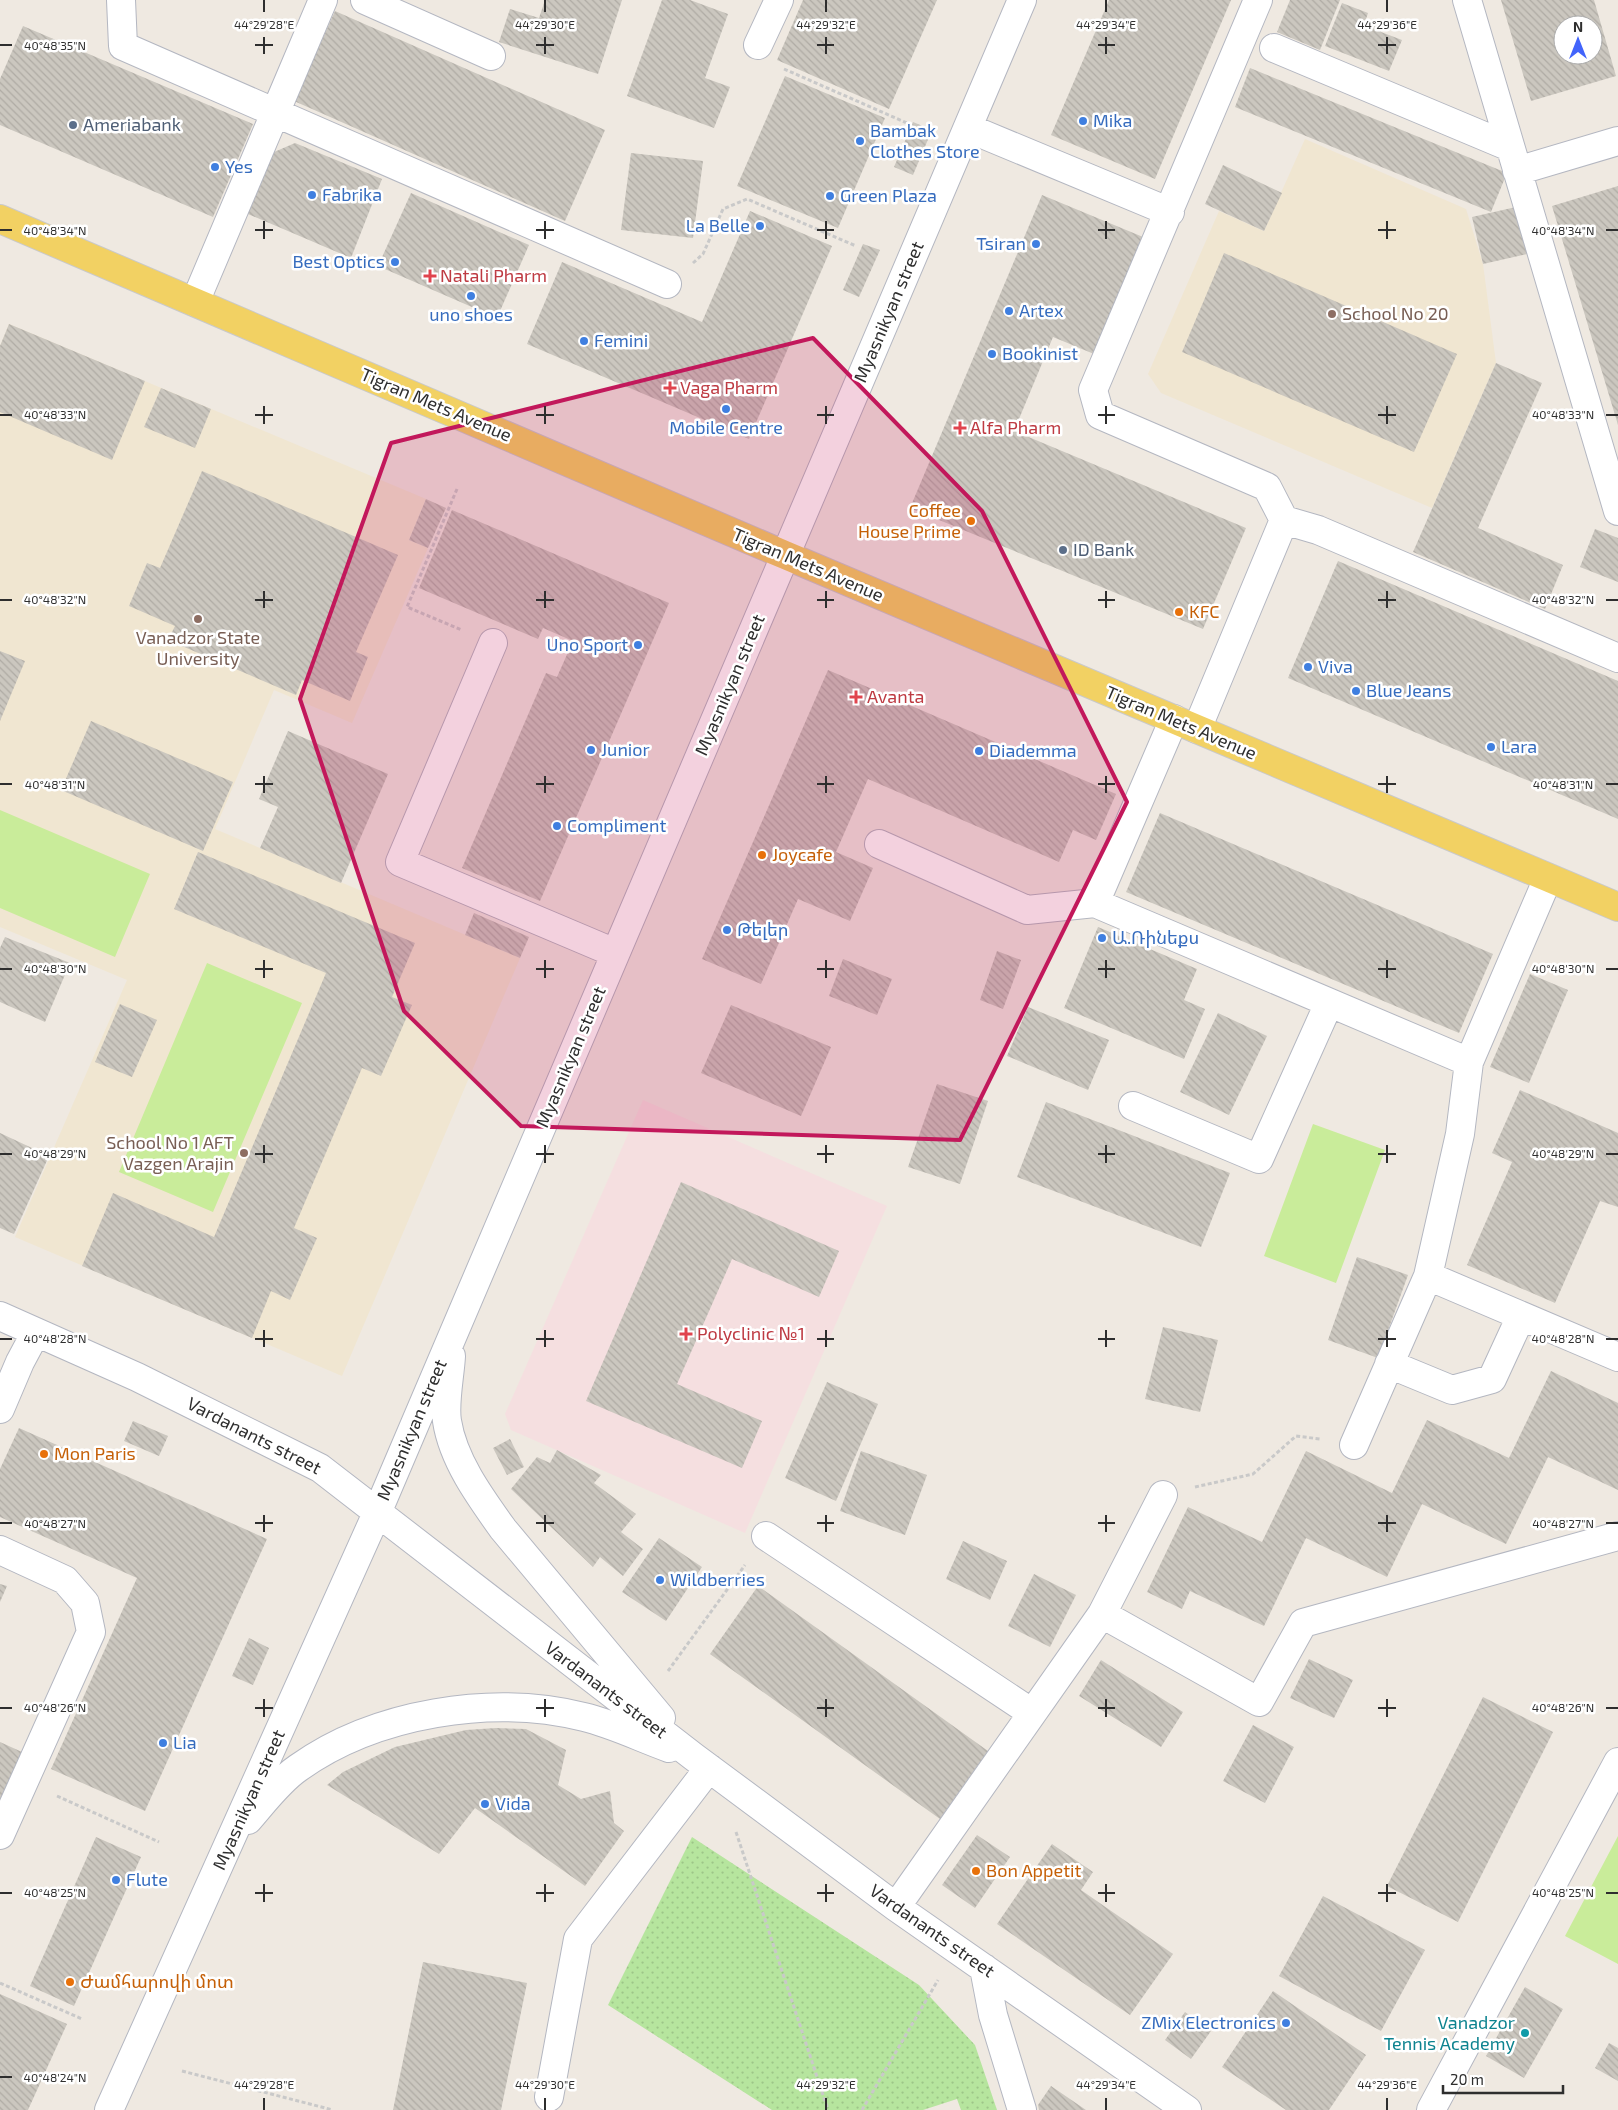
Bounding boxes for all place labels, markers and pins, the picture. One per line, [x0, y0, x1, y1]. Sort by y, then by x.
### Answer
place label: Mika [1093, 109, 1132, 131]
place label: Ameriabank [83, 113, 181, 135]
marker: Mika [1077, 115, 1089, 127]
marker: Ameriabank [67, 119, 79, 131]
place label: Bambak Clothes Store [870, 119, 980, 162]
marker: Bambak Clothes Store [854, 135, 866, 147]
place label: Yes [225, 155, 253, 177]
marker: Yes [209, 161, 221, 173]
place label: Fabrika [322, 183, 382, 205]
place label: Green Plaza [840, 184, 937, 206]
marker: Fabrika [306, 189, 318, 201]
marker: Green Plaza [824, 190, 836, 202]
place label: La Belle [686, 214, 750, 236]
marker: La Belle [754, 220, 766, 232]
place label: Tsiran [976, 232, 1026, 254]
marker: Tsiran [1030, 238, 1042, 250]
place label: Best Optics [292, 250, 385, 272]
marker: Best Optics [389, 256, 401, 268]
place label: Natali Pharm [440, 264, 547, 286]
marker: Natali Pharm [424, 270, 436, 282]
marker: uno shoes [465, 290, 477, 302]
place label: Artex [1019, 299, 1064, 321]
place label: School No 20 [1342, 302, 1449, 324]
place label: uno shoes [429, 303, 513, 325]
marker: Artex [1003, 305, 1015, 317]
marker: School No 20 [1326, 308, 1338, 320]
place label: Femini [594, 329, 648, 351]
marker: Femini [578, 335, 590, 347]
place label: Bookinist [1002, 342, 1078, 364]
marker: Bookinist [986, 348, 998, 360]
place label: Vaga Pharm [680, 376, 778, 398]
marker: Vaga Pharm [664, 382, 676, 394]
marker: Mobile Centre [720, 403, 732, 415]
place label: Mobile Centre [669, 416, 783, 438]
place label: Alfa Pharm [970, 416, 1061, 438]
marker: Alfa Pharm [954, 422, 966, 434]
place label: Coffee House Prime [858, 499, 961, 542]
marker: Coffee House Prime [965, 515, 977, 527]
place label: ID Bank [1073, 538, 1134, 560]
marker: ID Bank [1057, 544, 1069, 556]
place label: KFC [1189, 600, 1219, 622]
marker: KFC [1173, 606, 1185, 618]
marker: Vanadzor State University [192, 613, 204, 625]
place label: Vanadzor State University [136, 626, 260, 669]
place label: Uno Sport [546, 633, 628, 655]
marker: Uno Sport [632, 639, 644, 651]
place label: Viva [1318, 655, 1353, 677]
marker: Viva [1302, 661, 1314, 673]
place label: Blue Jeans [1366, 679, 1451, 701]
place label: Avanta [867, 685, 924, 707]
marker: Blue Jeans [1350, 685, 1362, 697]
marker: Avanta [849, 690, 863, 704]
place label: Lara [1501, 735, 1537, 757]
place label: Junior [601, 738, 650, 760]
place label: Diademma [989, 739, 1077, 761]
marker: Lara [1485, 741, 1497, 753]
marker: Junior [585, 744, 597, 756]
marker: Diademma [973, 745, 985, 757]
place label: Compliment [567, 814, 666, 836]
marker: Compliment [551, 820, 563, 832]
place label: Joycafe [772, 843, 833, 865]
marker: Joycafe [756, 849, 768, 861]
place label: Թելեր [737, 918, 789, 940]
marker: Թելեր [721, 924, 733, 936]
place label: Ա.Ռինեքս [1112, 926, 1199, 948]
marker: Ա.Ռինեքս [1096, 932, 1108, 944]
place label: School No 1 AFT Vazgen Arajin [106, 1131, 235, 1174]
marker: School No 1 AFT Vazgen Arajin [238, 1147, 250, 1159]
place label: Polyclinic №1 [697, 1322, 805, 1344]
marker: Polyclinic №1 [679, 1327, 693, 1341]
place label: Mon Paris [54, 1442, 136, 1464]
marker: Mon Paris [38, 1448, 50, 1460]
place label: Wildberries [670, 1568, 765, 1590]
marker: Wildberries [654, 1574, 666, 1586]
place label: Lia [173, 1731, 197, 1753]
marker: Lia [157, 1737, 169, 1749]
place label: Vida [495, 1792, 531, 1814]
marker: Vida [479, 1798, 491, 1810]
place label: Bon Appetit [986, 1859, 1081, 1881]
marker: Bon Appetit [970, 1865, 982, 1877]
place label: Flute [126, 1868, 168, 1890]
marker: Flute [110, 1874, 122, 1886]
place label: Ժամհարովի մոտ [80, 1970, 234, 1992]
marker: Ժամհարովի մոտ [64, 1976, 76, 1988]
place label: ZMix Electronics [1141, 2011, 1276, 2033]
place label: Vanadzor Tennis Academy [1384, 2011, 1515, 2054]
marker: ZMix Electronics [1280, 2017, 1292, 2029]
marker: Vanadzor Tennis Academy [1519, 2027, 1531, 2039]

